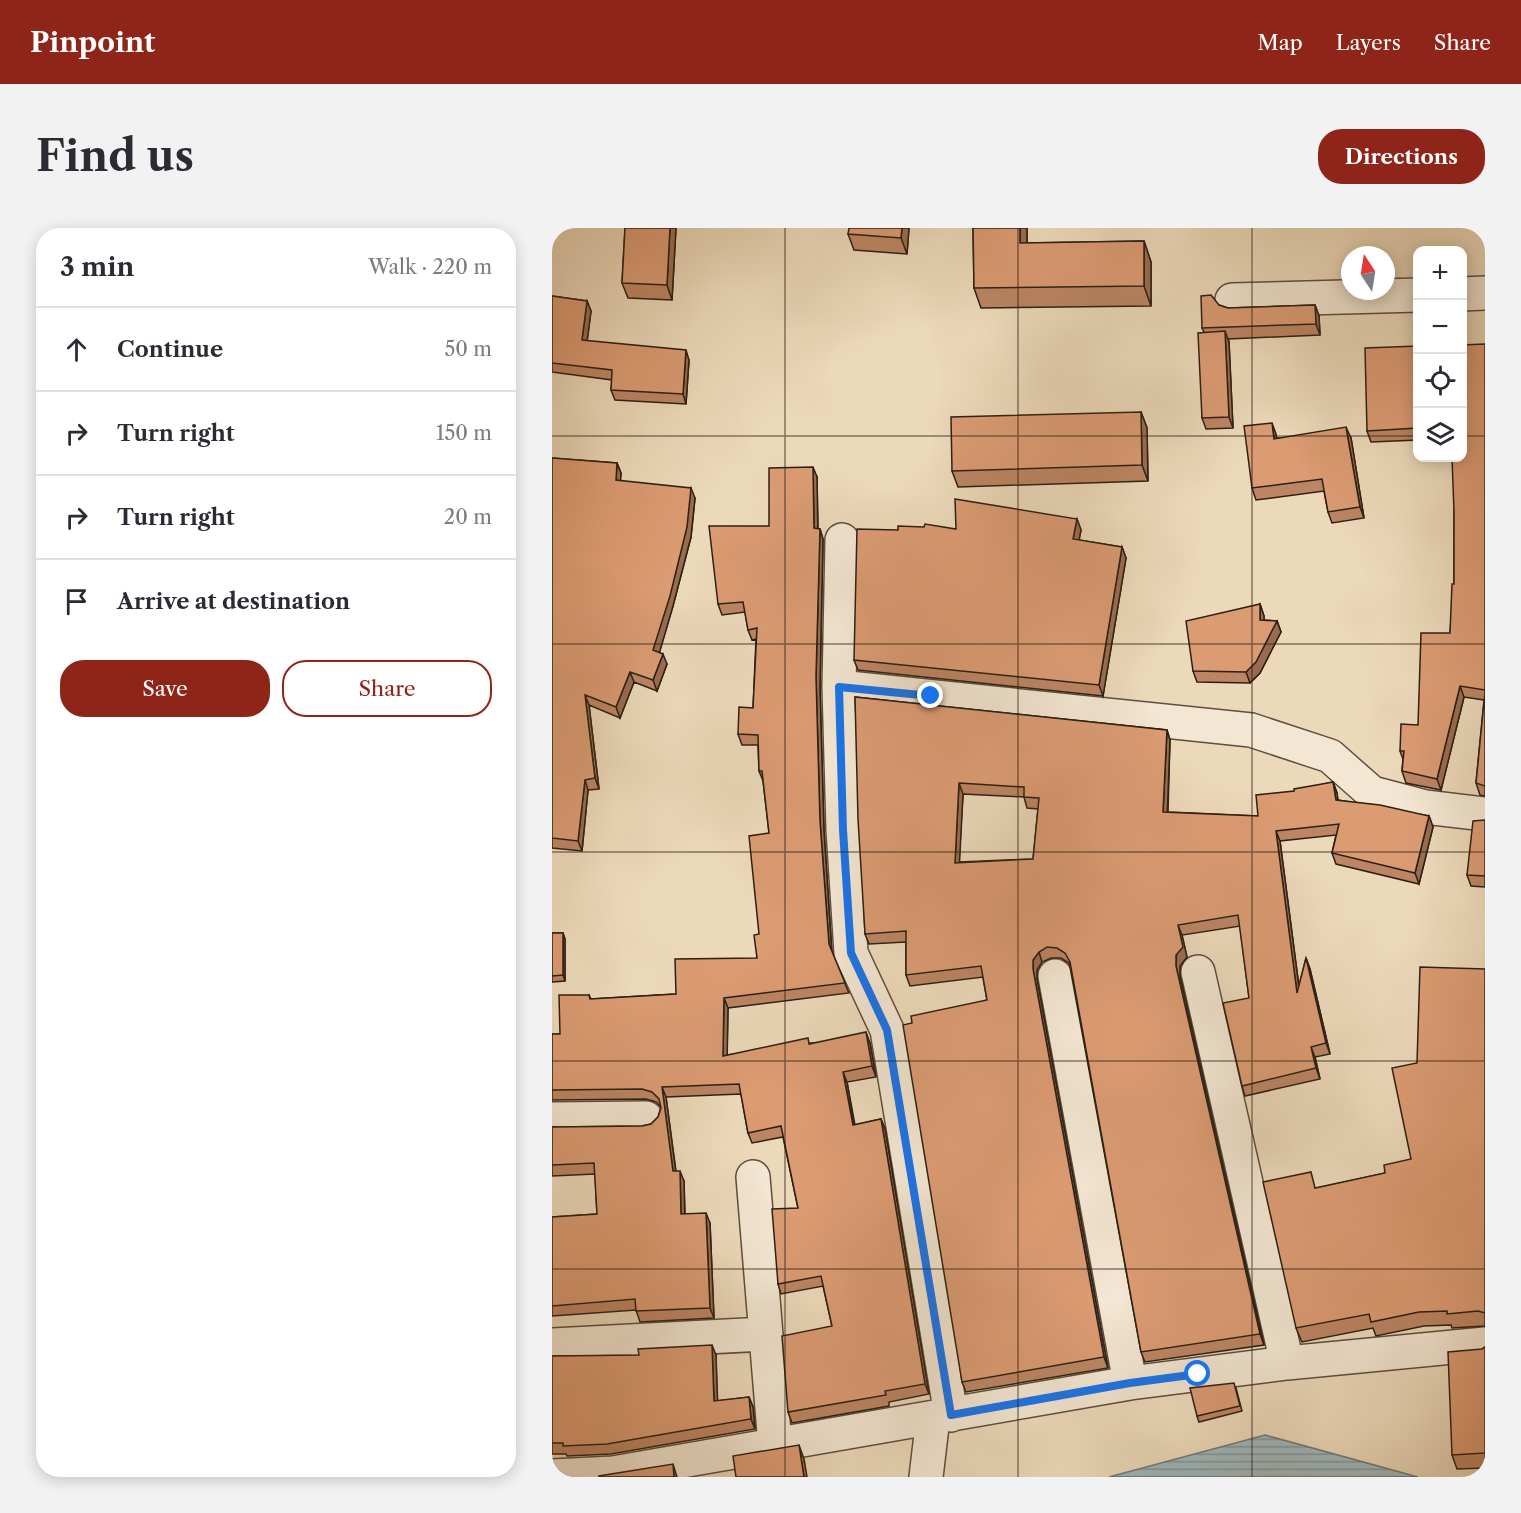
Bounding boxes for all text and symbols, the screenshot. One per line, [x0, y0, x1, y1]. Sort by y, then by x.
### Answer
text: Pinpoint [30, 25, 155, 59]
text: Map [1258, 30, 1303, 55]
text: Layers [1336, 30, 1401, 55]
text: Share [1434, 30, 1491, 55]
button: Directions [1318, 129, 1485, 184]
text: Find us [36, 130, 194, 182]
north arrow [1341, 246, 1395, 300]
map controls [1413, 246, 1467, 462]
button: + [1413, 246, 1467, 300]
text: 3 min [60, 251, 134, 283]
text: Walk · 220 m [368, 255, 492, 279]
button: − [1413, 300, 1467, 354]
icon: ahead [60, 333, 93, 366]
text: Continue [117, 336, 223, 363]
text: 50 m [445, 337, 492, 361]
button: locate [1413, 354, 1467, 408]
button: layers [1413, 408, 1467, 462]
icon: right [60, 417, 93, 450]
text: Turn right [117, 420, 235, 447]
text: 150 m [436, 421, 492, 445]
icon: right [60, 501, 93, 534]
text: Turn right [117, 504, 235, 531]
text: 20 m [444, 505, 492, 529]
icon: arrive [60, 585, 93, 618]
text: Arrive at destination [117, 588, 350, 615]
button: Save [60, 660, 270, 717]
button: Share [282, 660, 492, 717]
route end [917, 682, 943, 708]
route start [1184, 1360, 1210, 1386]

